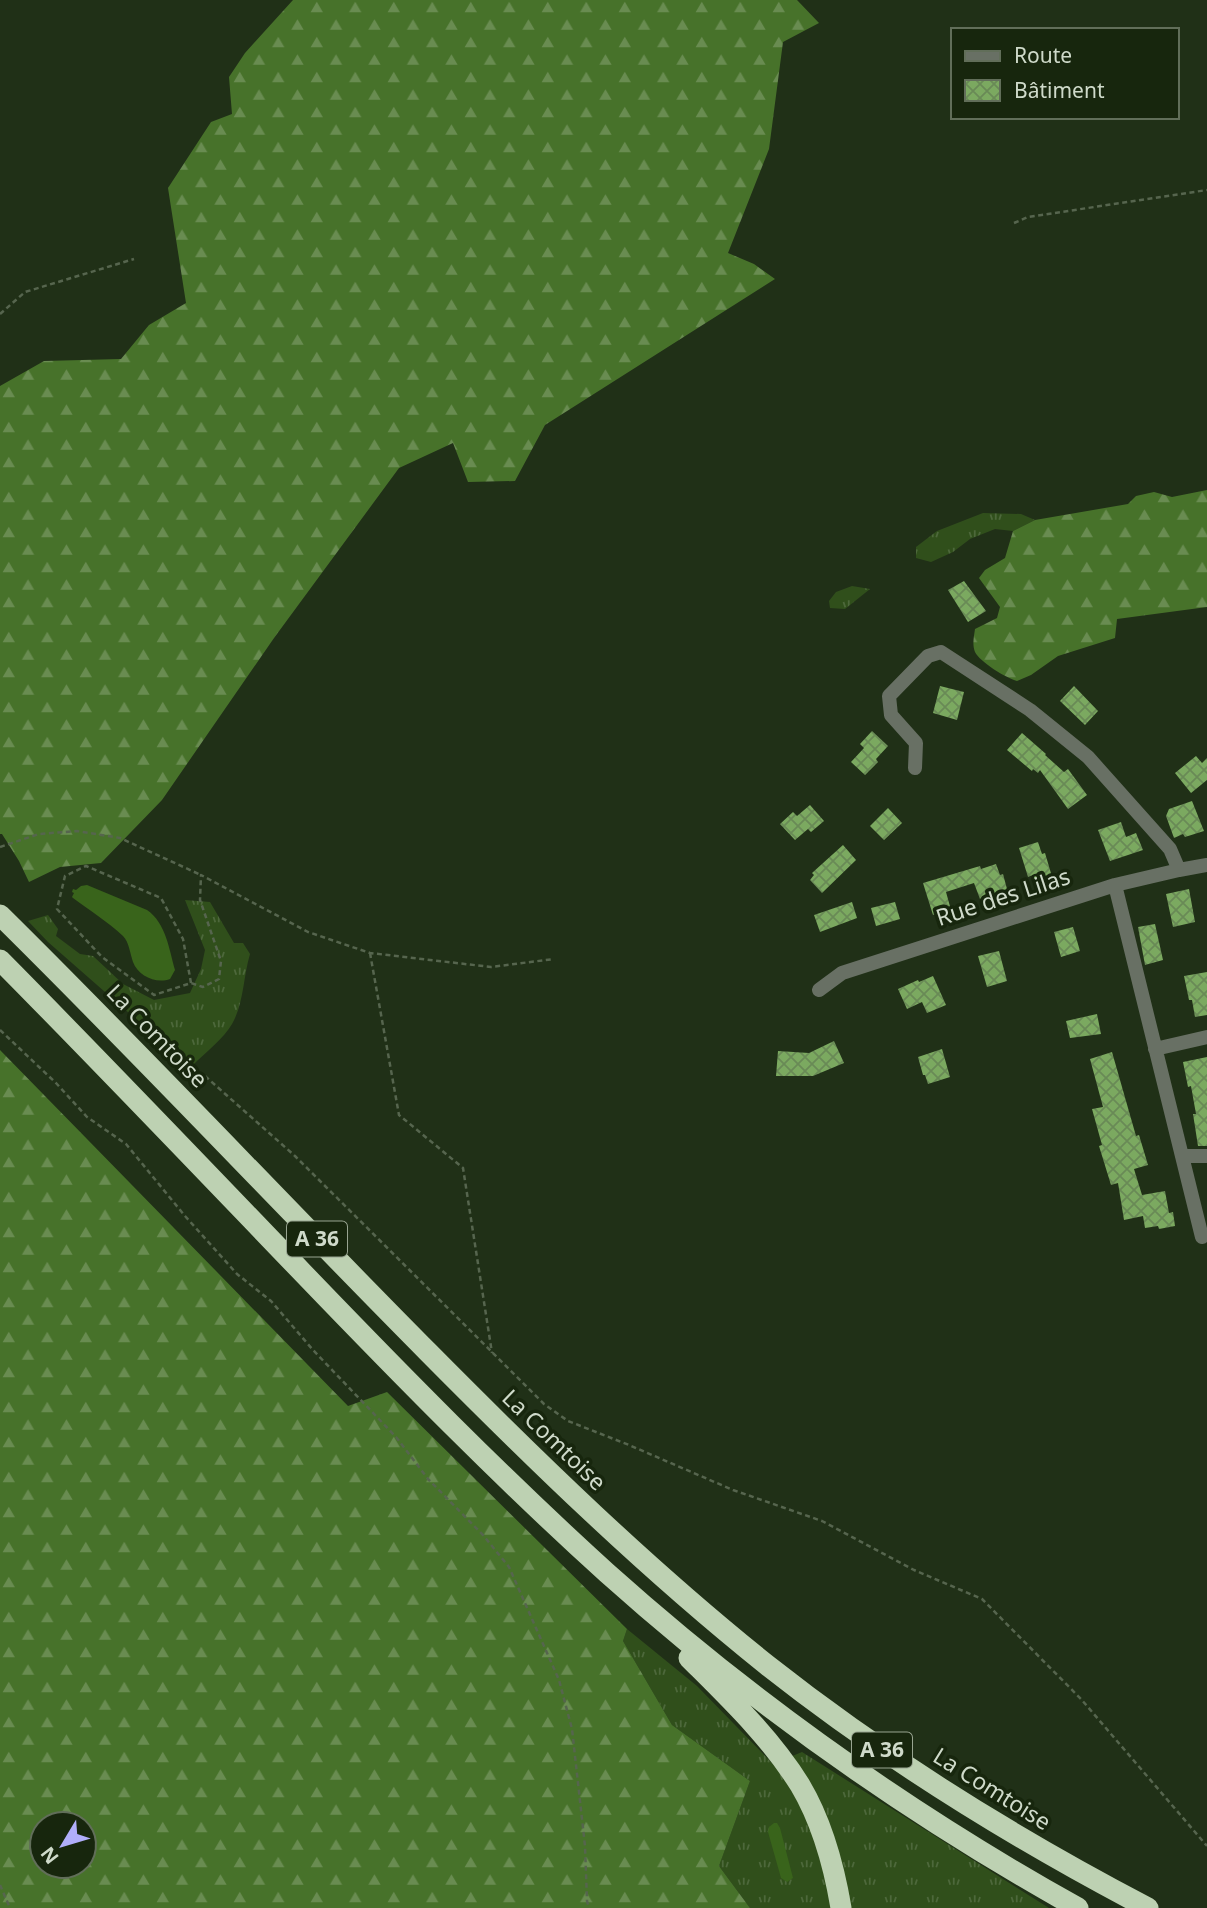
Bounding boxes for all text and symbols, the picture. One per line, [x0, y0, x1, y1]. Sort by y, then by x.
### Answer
legend [951, 28, 1179, 119]
text: Route [1014, 41, 1072, 69]
text: Bâtiment [1014, 76, 1105, 104]
street label: Rue des Lilas [931, 859, 1074, 933]
street label: La Comtoise [100, 976, 215, 1094]
road number: A 36 [287, 1222, 347, 1256]
street label: La Comtoise [496, 1382, 614, 1497]
road number: A 36 [852, 1732, 912, 1768]
street label: La Comtoise [928, 1739, 1057, 1837]
north arrow [28, 1810, 98, 1880]
text: N [35, 1841, 65, 1870]

